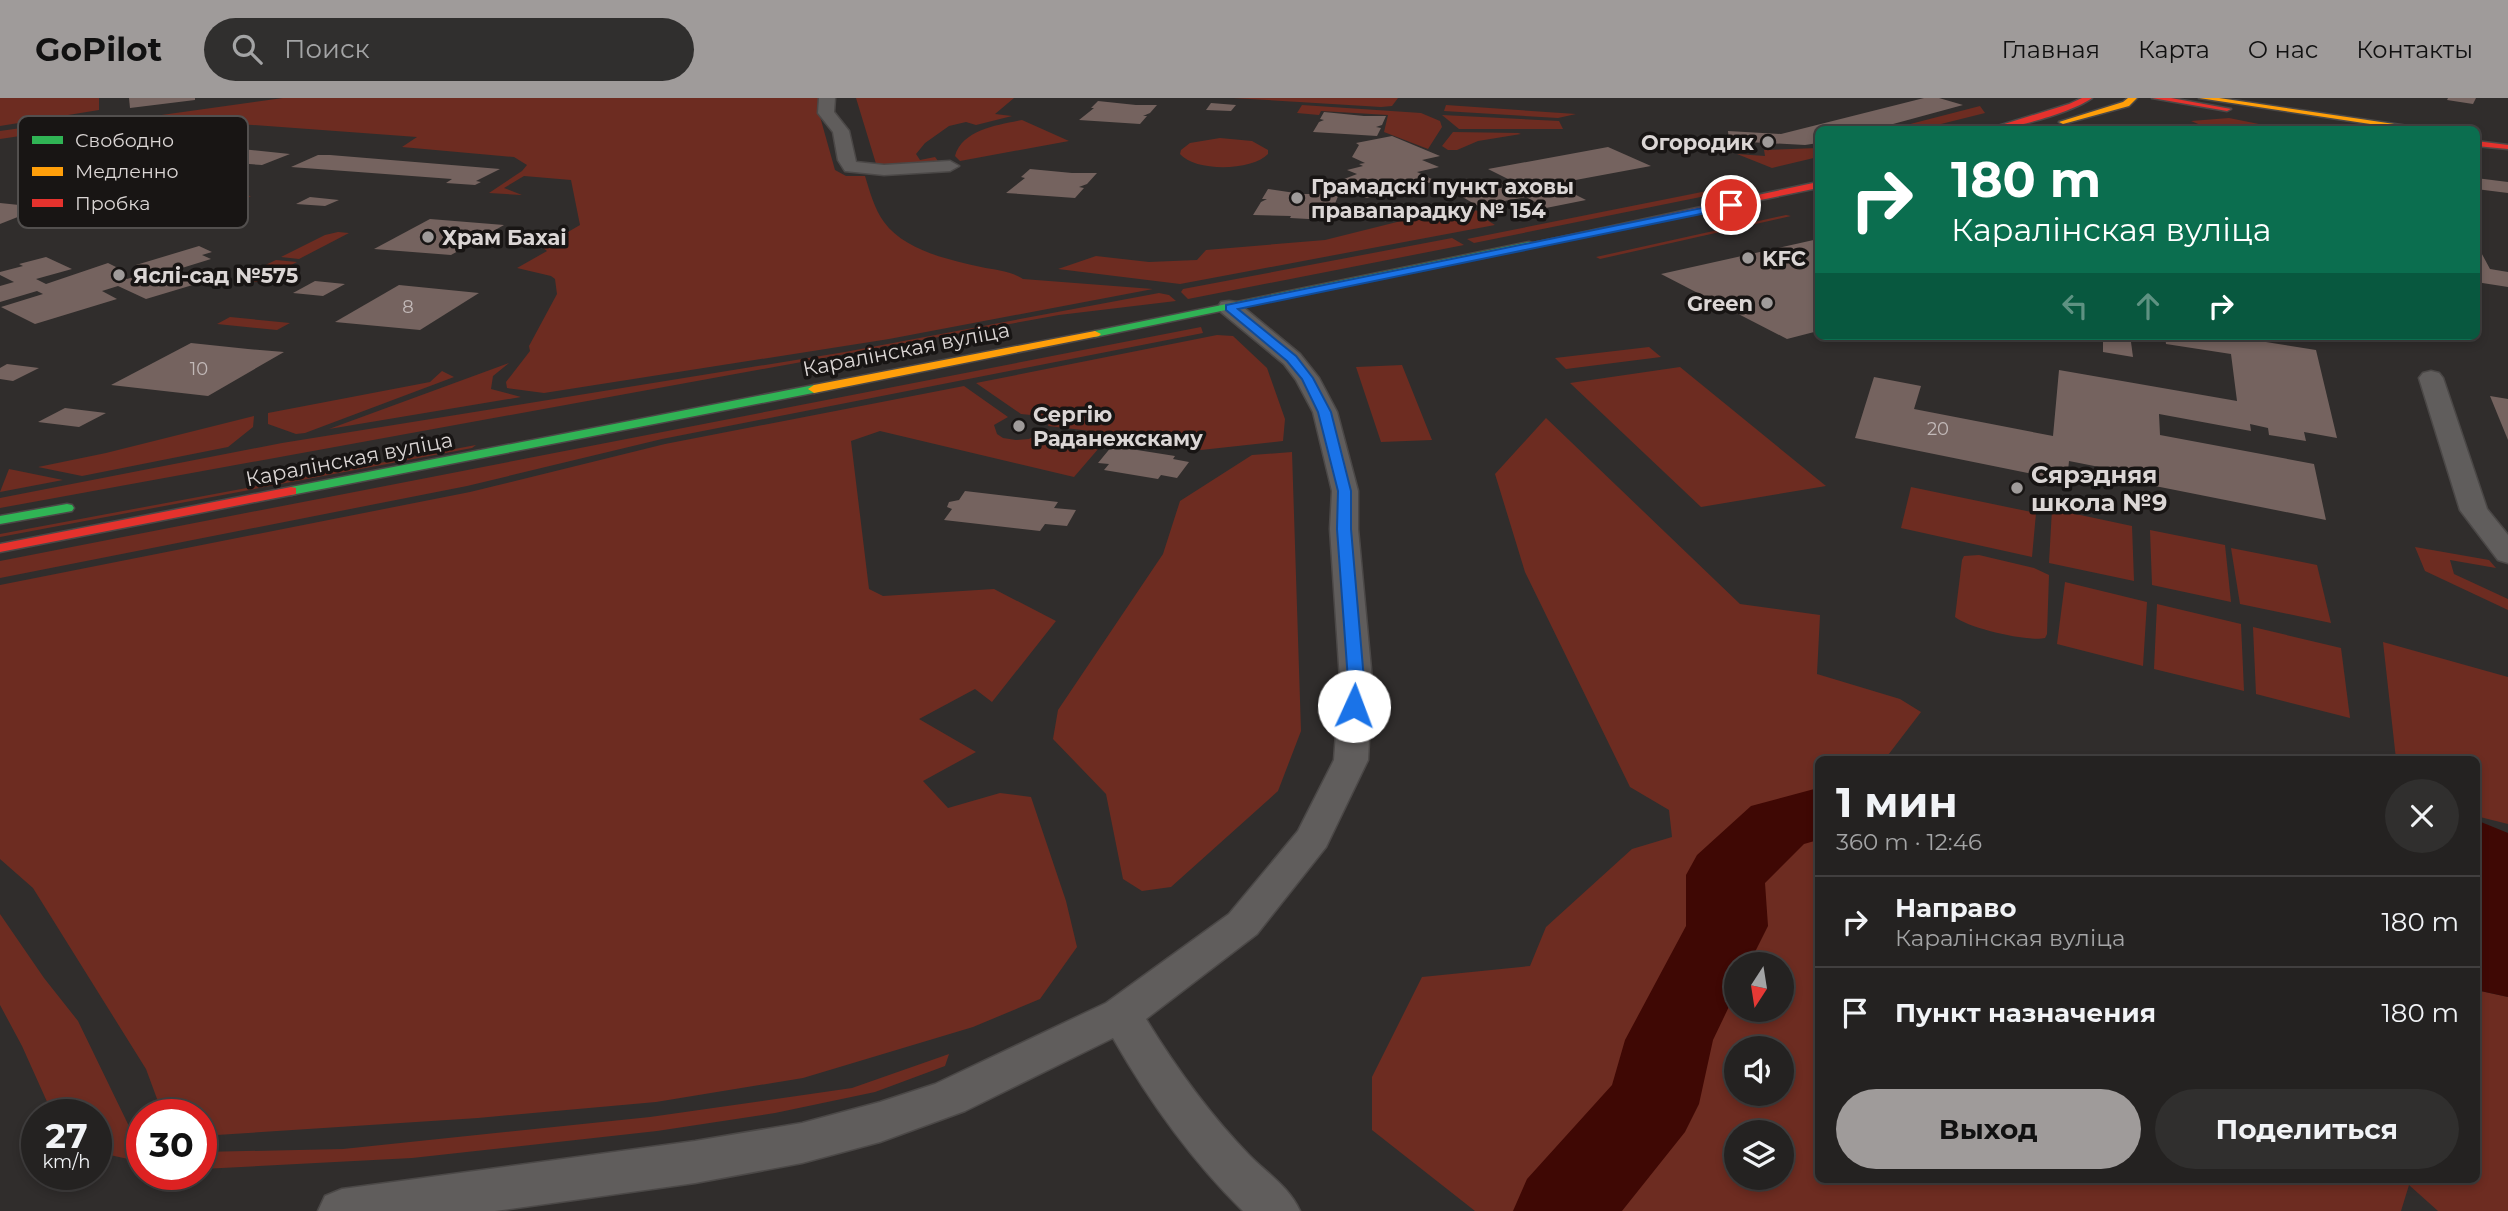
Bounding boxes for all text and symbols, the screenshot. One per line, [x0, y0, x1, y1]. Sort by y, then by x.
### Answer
search box [204, 18, 694, 81]
text: GoPilot [35, 29, 162, 69]
icon: search [228, 30, 266, 68]
text: Поиск [284, 33, 370, 65]
text: Главная [2002, 35, 2100, 64]
text: Карта [2138, 35, 2210, 64]
text: О нас [2248, 35, 2318, 64]
text: Контакты [2356, 35, 2473, 64]
legend [18, 116, 248, 228]
text: Свободно [75, 129, 174, 152]
place label: Огородик [1641, 130, 1755, 155]
marker: Огородик [1760, 134, 1776, 150]
text: 180 m [1951, 150, 2101, 209]
icon: right [1836, 154, 1927, 245]
text: Медленно [75, 160, 179, 183]
place label: Грамадскі пункт аховы правапарадку № 154 [1311, 174, 1574, 223]
pin [1701, 175, 1761, 235]
icon: arrive [1712, 186, 1750, 224]
marker: Грамадскі пункт аховы правапарадку № 154 [1289, 190, 1305, 206]
text: Пробка [75, 192, 150, 215]
text: Каралінская вуліца [1951, 210, 2271, 249]
place label: Храм Бахаі [442, 225, 567, 250]
marker: Храм Бахаі [420, 229, 436, 245]
place label: KFC [1762, 246, 1806, 271]
marker: KFC [1740, 250, 1756, 266]
place label: Яслі-сад №575 [133, 263, 298, 288]
marker: Яслі-сад №575 [111, 267, 127, 283]
icon: left [2056, 287, 2094, 325]
icon: ahead [2129, 287, 2167, 325]
icon: right [2202, 287, 2240, 325]
place label: Green [1687, 291, 1753, 316]
marker: Green [1759, 295, 1775, 311]
house number: 8 [402, 296, 414, 318]
street label: Каралінская вуліца [800, 317, 1012, 381]
house number: 10 [190, 358, 208, 380]
place label: Сергію Раданежскаму [1033, 402, 1203, 451]
marker: Сергію Раданежскаму [1011, 418, 1027, 434]
house number: 20 [1927, 418, 1949, 440]
street label: Каралінская вуліца [243, 427, 455, 491]
place label: Сярэдняя школа №9 [2031, 460, 2167, 517]
marker: Сярэдняя школа №9 [2009, 480, 2025, 496]
position arrow [1317, 669, 1391, 743]
text: 1 мин [1836, 776, 1958, 828]
button: close [2385, 779, 2459, 853]
text: 360 m · 12:46 [1836, 828, 1982, 856]
text: Направо [1895, 892, 2016, 924]
icon: right [1836, 903, 1874, 941]
text: 180 m [2381, 906, 2459, 938]
text: Каралінская вуліца [1895, 924, 2125, 952]
north arrow [1724, 952, 1794, 1022]
map controls [1724, 952, 1794, 1190]
icon: arrive [1836, 994, 1874, 1032]
text: Пункт назначения [1895, 997, 2156, 1029]
text: 180 m [2381, 997, 2459, 1029]
button: sound [1724, 1036, 1794, 1106]
button: Выход [1836, 1089, 2141, 1169]
button: Поделиться [2155, 1089, 2459, 1169]
speed limit sign: 30 [126, 1099, 217, 1190]
text: 27 [45, 1114, 88, 1157]
button: layers [1724, 1120, 1794, 1190]
text: km/h [42, 1151, 91, 1173]

